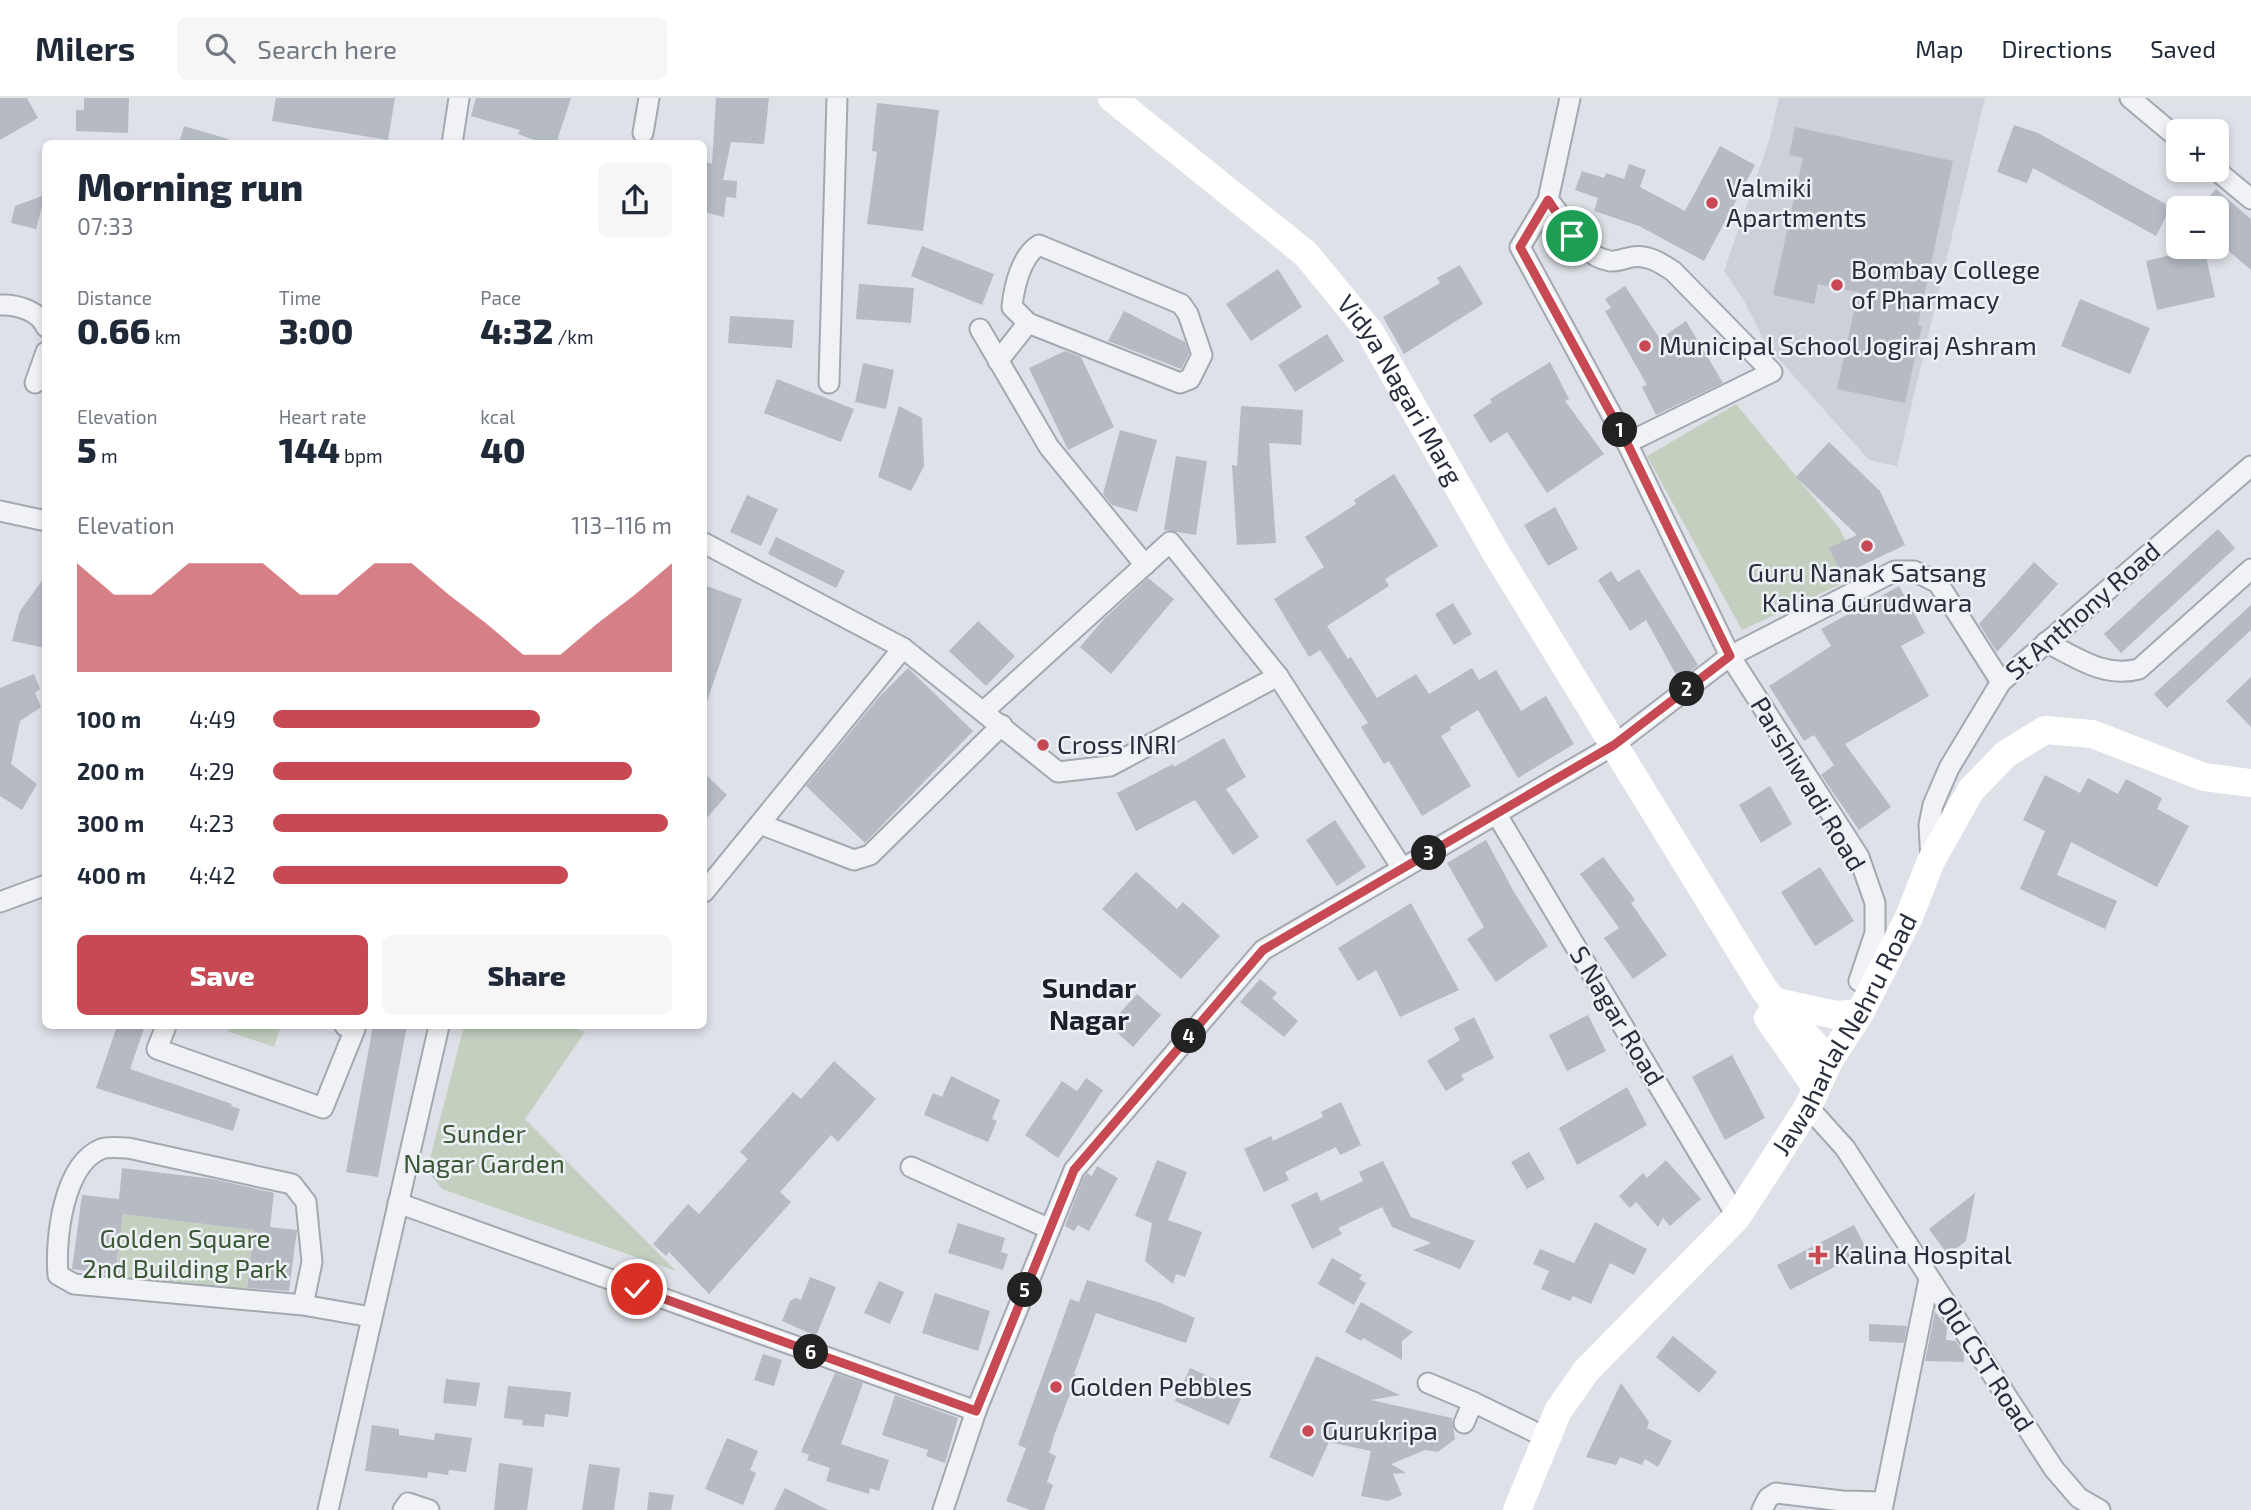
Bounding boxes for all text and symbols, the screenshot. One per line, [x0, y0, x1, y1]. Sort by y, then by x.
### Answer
search box [177, 17, 667, 80]
text: Milers [35, 28, 135, 68]
icon: search [201, 29, 239, 67]
text: Search here [257, 33, 397, 64]
text: Map [1915, 34, 1963, 63]
text: Directions [2001, 34, 2112, 63]
text: Saved [2150, 34, 2216, 63]
map controls [2166, 119, 2229, 259]
button: + [2166, 119, 2229, 182]
text: Morning run [77, 163, 303, 209]
button: share [598, 163, 672, 237]
place label: Valmiki Apartments [1726, 171, 1867, 232]
marker: Valmiki Apartments [1704, 195, 1720, 211]
button: − [2166, 196, 2229, 259]
pin [1542, 206, 1602, 266]
text: 07:33 [77, 212, 134, 240]
icon: arrive [1553, 217, 1591, 255]
place label: Bombay College of Pharmacy [1851, 253, 2040, 314]
marker: Bombay College of Pharmacy [1829, 277, 1845, 293]
text: Distance [77, 286, 152, 309]
text: Time [279, 286, 321, 309]
text: Pace [480, 286, 521, 309]
street label: Vidya Nagari Marg [1332, 288, 1471, 490]
text: 0.66 [77, 309, 150, 351]
text: 3:00 [279, 309, 353, 351]
text: 4:32 [480, 309, 553, 351]
text: km [150, 325, 181, 348]
text: /km [553, 325, 594, 348]
place label: Municipal School Jogiraj Ashram [1659, 329, 2037, 360]
marker: Municipal School Jogiraj Ashram [1637, 338, 1653, 354]
text: Elevation [77, 405, 158, 428]
text: Heart rate [279, 405, 367, 428]
text: kcal [480, 405, 515, 428]
pin: 1 [1602, 412, 1638, 448]
text: 1 [1615, 418, 1624, 441]
text: 5 [77, 428, 97, 470]
text: 144 [279, 428, 340, 470]
text: 40 [480, 428, 526, 470]
text: m [97, 444, 118, 467]
text: bpm [340, 444, 383, 467]
text: Elevation [77, 511, 175, 539]
text: 113–116 m [571, 511, 672, 539]
street label: St Anthony Road [1998, 534, 2166, 685]
marker: Guru Nanak Satsang Kalina Gurudwara [1859, 538, 1875, 554]
place label: Guru Nanak Satsang Kalina Gurudwara [1748, 556, 1986, 617]
pin: 2 [1670, 672, 1704, 706]
text: 2 [1681, 677, 1692, 700]
street label: Parshiwadi Road [1745, 691, 1873, 876]
text: 100 m [77, 705, 141, 733]
text: 4:49 [189, 705, 236, 733]
place label: Cross INRI [1057, 728, 1177, 759]
marker: Cross INRI [1035, 737, 1051, 753]
text: 200 m [77, 757, 145, 785]
text: 4:29 [189, 757, 235, 785]
text: 300 m [77, 809, 144, 837]
text: 4:23 [189, 809, 234, 837]
pin: 3 [1412, 836, 1446, 870]
text: 3 [1423, 841, 1434, 864]
text: 400 m [77, 861, 146, 889]
text: 4:42 [189, 861, 236, 889]
street label: Jawaharlal Nehru Road [1764, 908, 1922, 1160]
button: Save [77, 935, 368, 1015]
button: Share [382, 935, 672, 1015]
street label: S Nagar Road [1565, 940, 1672, 1091]
district label: Sundar Nagar [1042, 970, 1136, 1036]
pin: 4 [1172, 1018, 1206, 1054]
text: 4 [1182, 1024, 1195, 1047]
park label: Sunder Nagar Garden [403, 1117, 565, 1178]
park label: Golden Square 2nd Building Park [82, 1222, 288, 1283]
place label: Kalina Hospital [1834, 1238, 2012, 1269]
marker: Kalina Hospital [1808, 1245, 1828, 1265]
pin [607, 1259, 667, 1319]
icon: check [618, 1270, 656, 1308]
pin: 5 [1007, 1272, 1042, 1308]
text: 5 [1019, 1278, 1030, 1301]
street label: Old CST Road [1931, 1290, 2042, 1437]
pin: 6 [794, 1334, 828, 1370]
text: 6 [805, 1340, 816, 1363]
place label: Golden Pebbles [1070, 1370, 1252, 1401]
marker: Golden Pebbles [1048, 1379, 1064, 1395]
place label: Gurukripa [1322, 1414, 1438, 1445]
marker: Gurukripa [1300, 1423, 1316, 1439]

